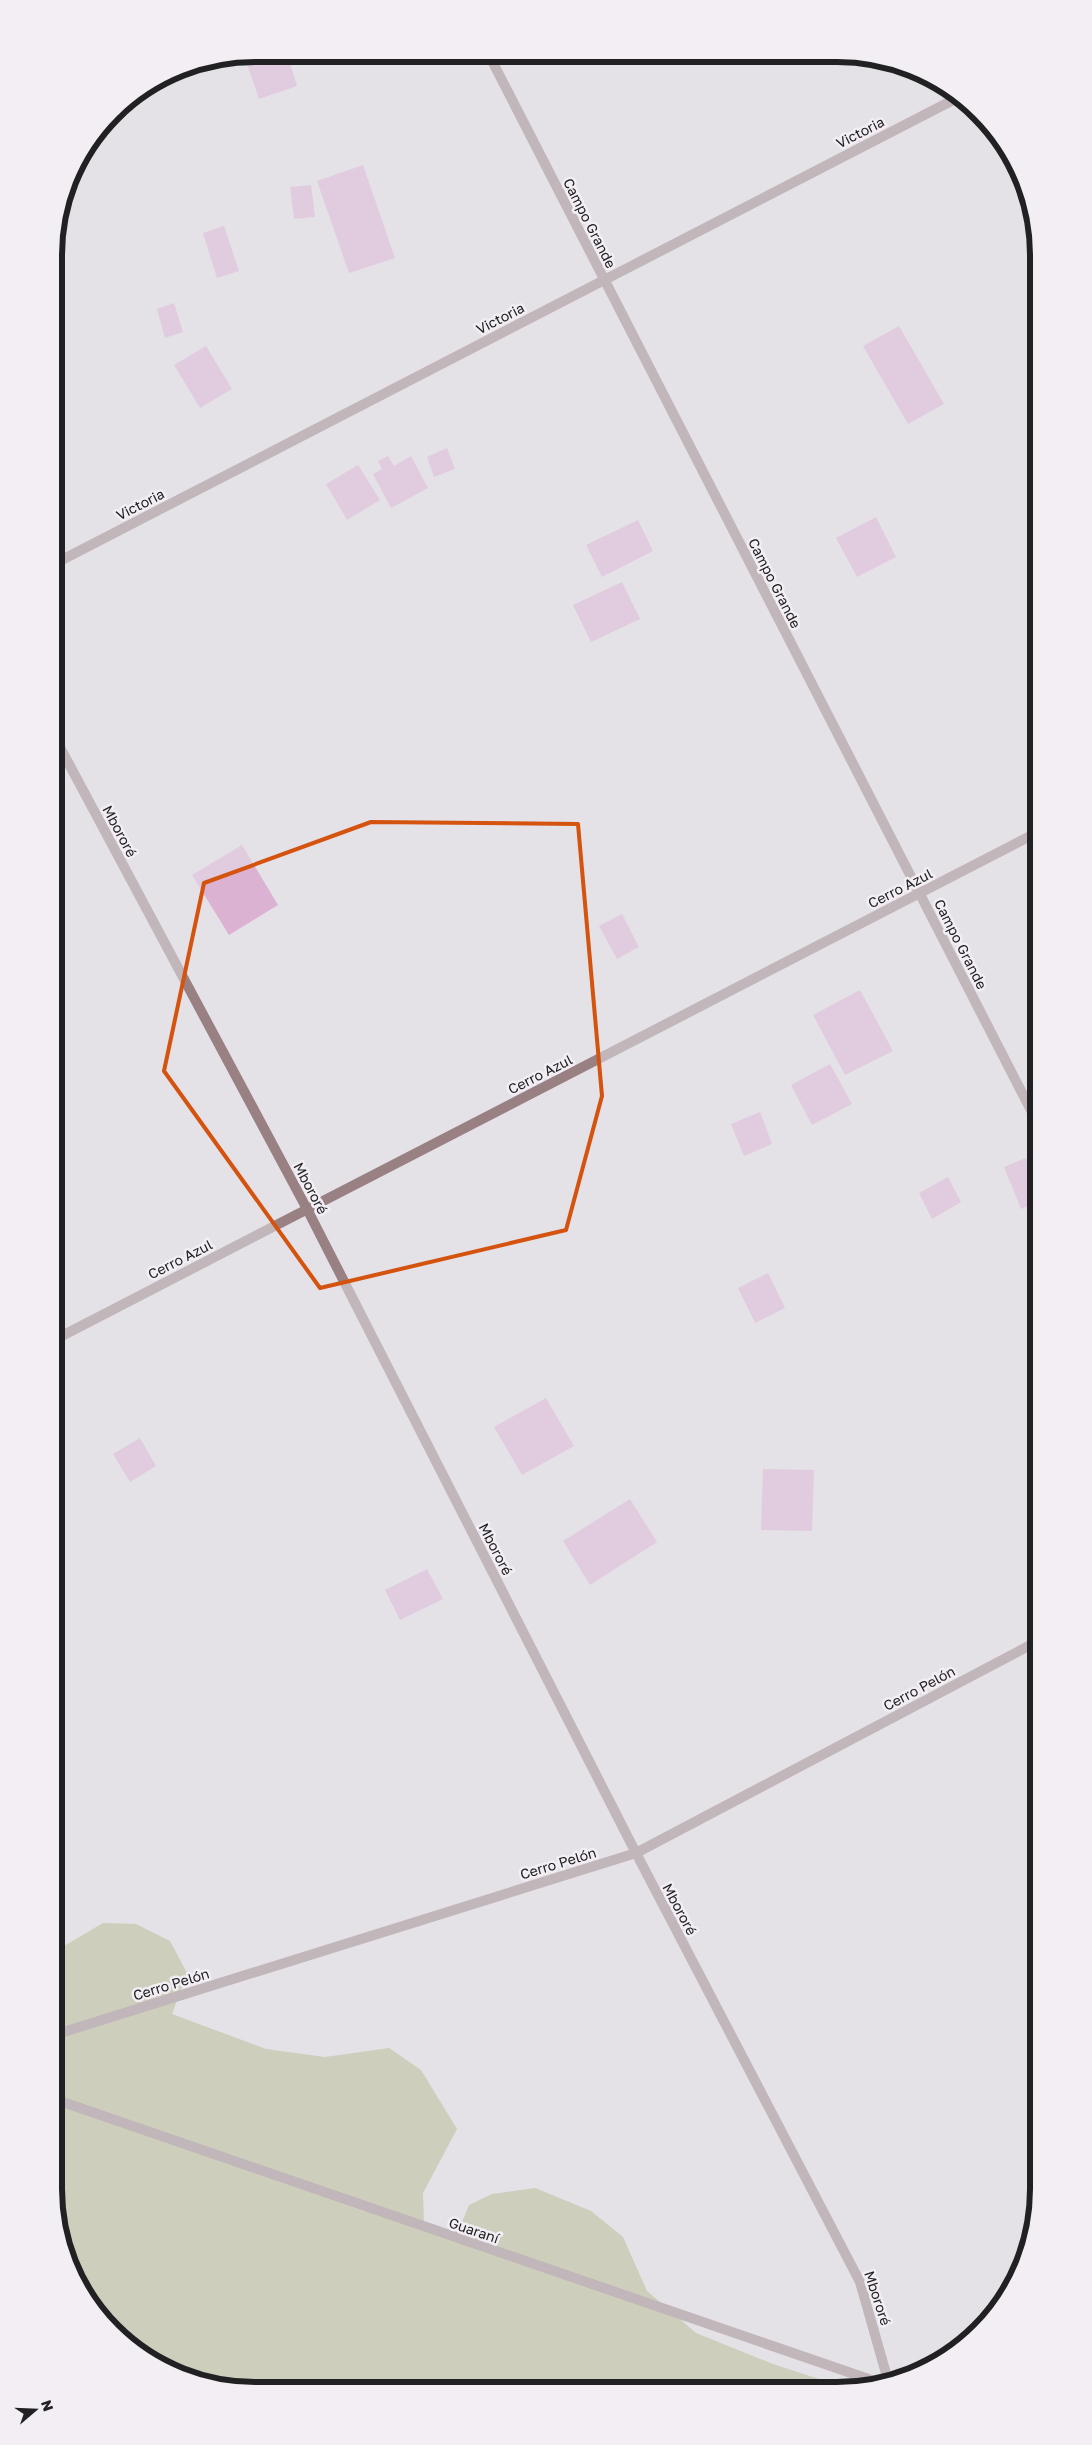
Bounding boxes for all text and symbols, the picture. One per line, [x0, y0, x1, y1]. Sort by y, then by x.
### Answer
street label: Victoria [833, 113, 887, 151]
street label: Campo Grande [560, 175, 620, 271]
street label: Victoria [473, 299, 527, 337]
street label: Victoria [113, 485, 167, 523]
street label: Campo Grande [745, 535, 805, 631]
street label: Mbororé [99, 802, 141, 860]
street label: Cerro Azul [865, 865, 935, 911]
street label: Campo Grande [931, 896, 991, 992]
street label: Cerro Azul [505, 1051, 575, 1097]
street label: Mbororé [290, 1159, 332, 1217]
street label: Cerro Azul [145, 1236, 215, 1282]
street label: Mbororé [476, 1520, 516, 1578]
street label: Cerro Pelón [880, 1662, 958, 1714]
street label: Cerro Pelón [518, 1843, 598, 1883]
street label: Mbororé [659, 1880, 701, 1938]
street label: Cerro Pelón [131, 1964, 211, 2004]
street label: Guaraní [447, 2214, 502, 2247]
street label: Mbororé [861, 2269, 895, 2327]
north arrow [10, 2385, 60, 2435]
text: N [38, 2398, 58, 2413]

